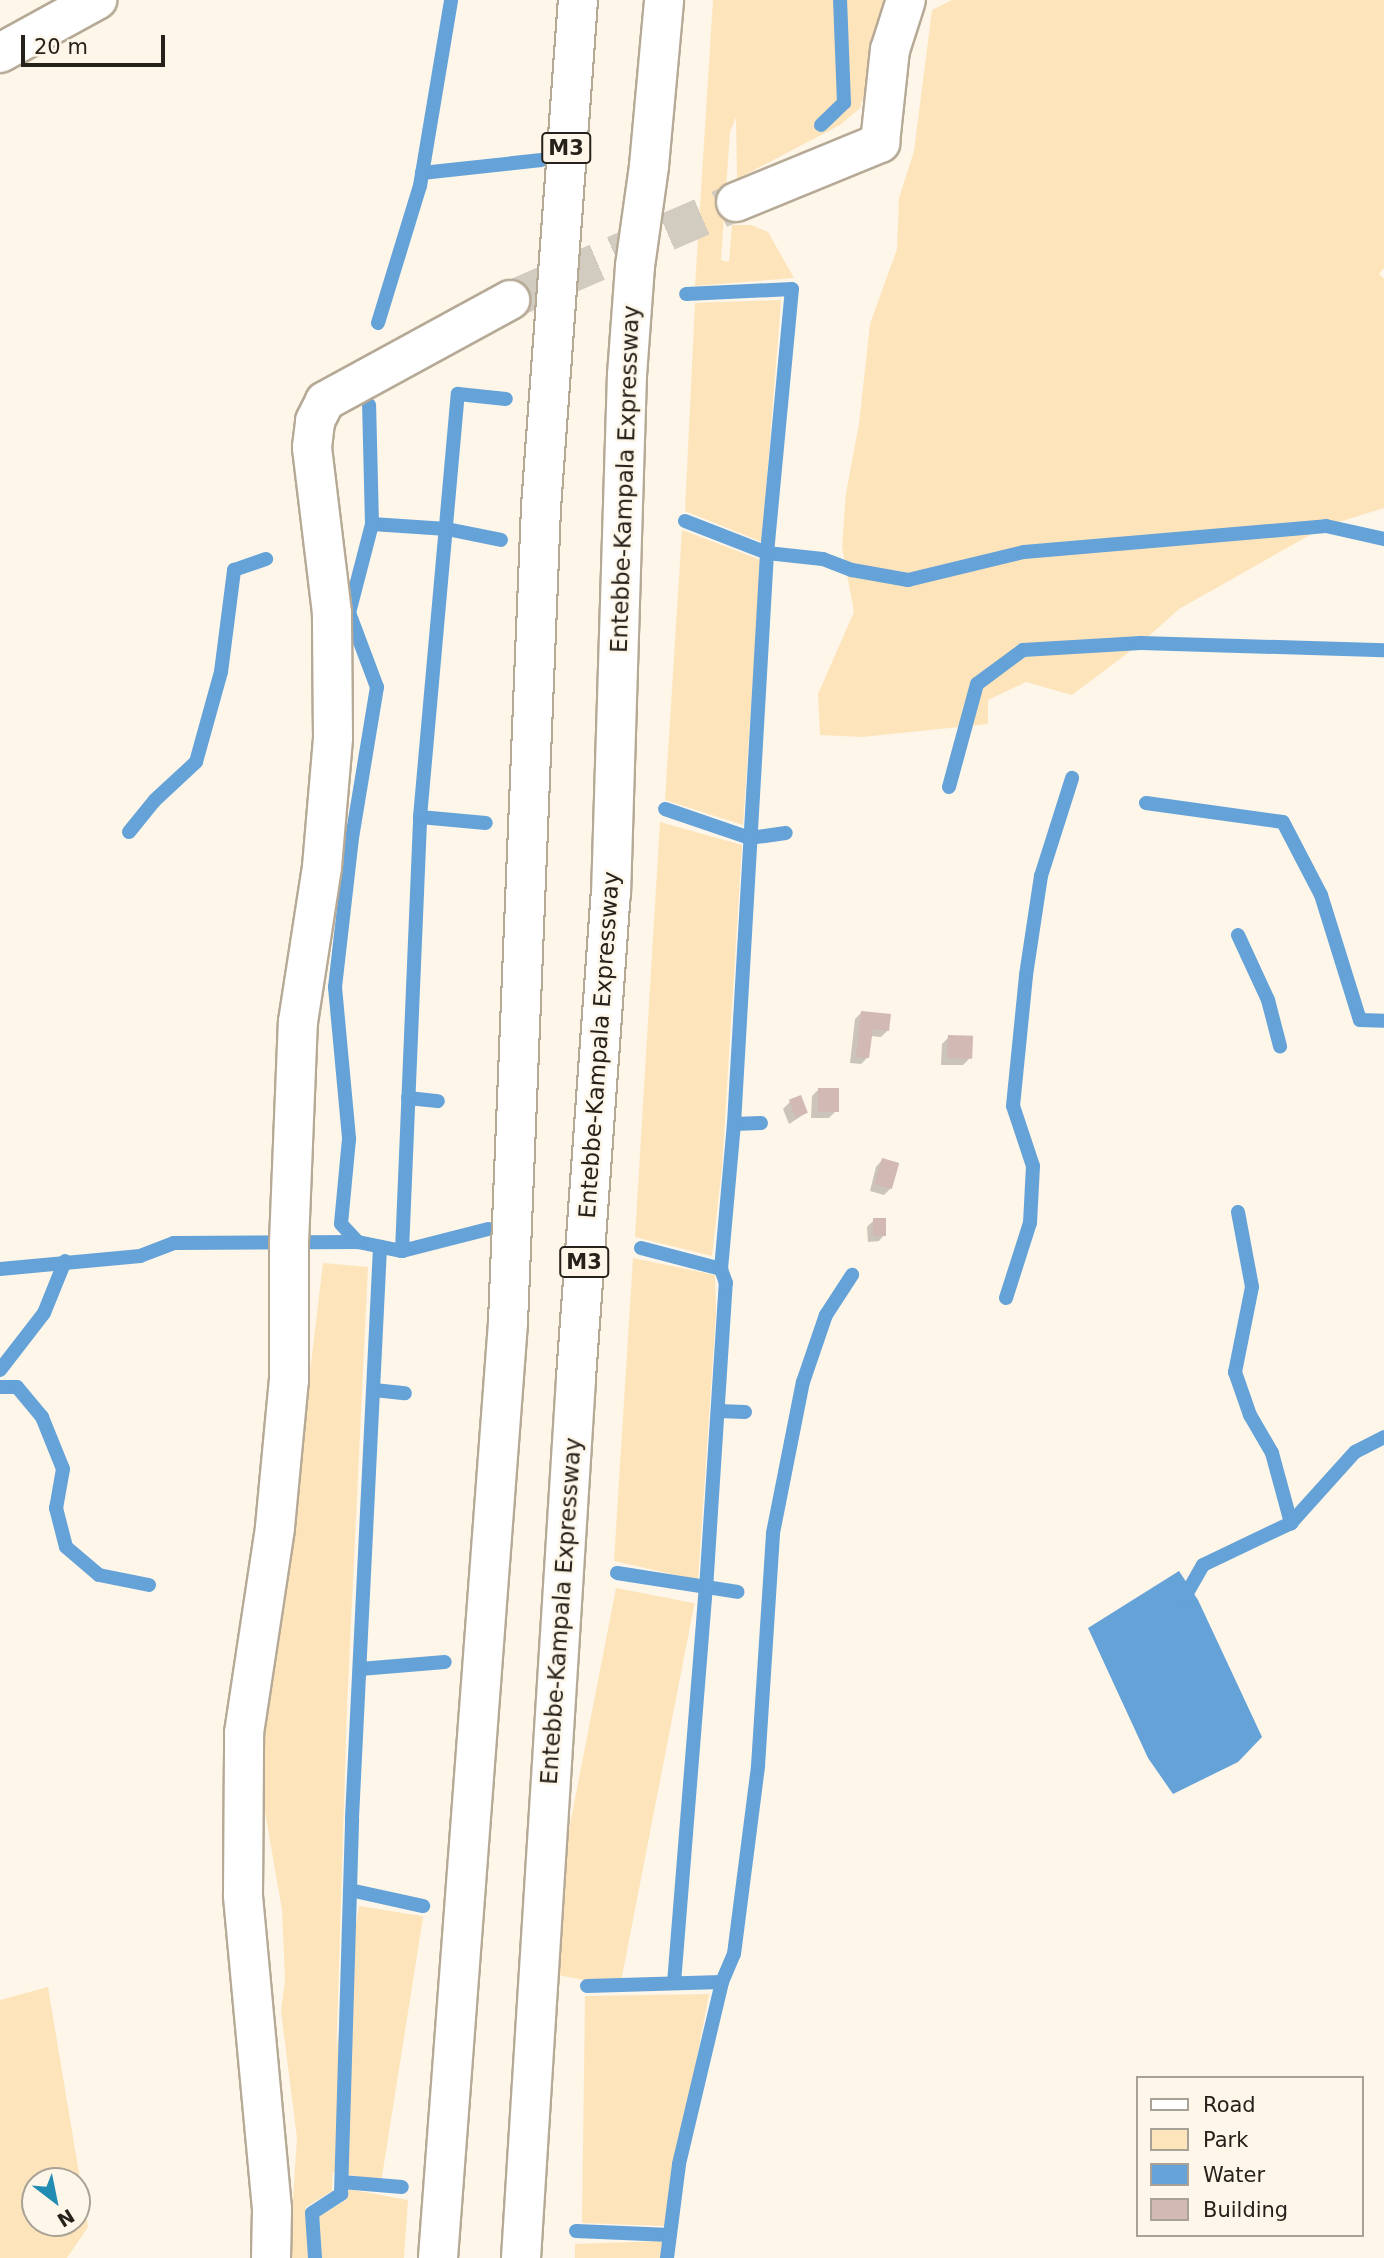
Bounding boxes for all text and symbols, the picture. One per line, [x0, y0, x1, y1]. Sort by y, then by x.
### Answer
scale bar [24, 21, 168, 65]
text: 20 m [34, 35, 88, 59]
road number: M3 [540, 130, 592, 166]
street label: Entebbe-Kampala Expressway [605, 305, 645, 653]
street label: Entebbe-Kampala Expressway [573, 871, 625, 1219]
road number: M3 [558, 1244, 610, 1280]
street label: Entebbe-Kampala Expressway [535, 1437, 587, 1785]
legend [1136, 2076, 1363, 2237]
text: Road [1203, 2093, 1256, 2117]
text: Park [1203, 2128, 1248, 2152]
text: Water [1203, 2163, 1265, 2187]
north arrow [21, 2167, 91, 2237]
text: Building [1203, 2198, 1288, 2222]
text: N [53, 2205, 79, 2232]

